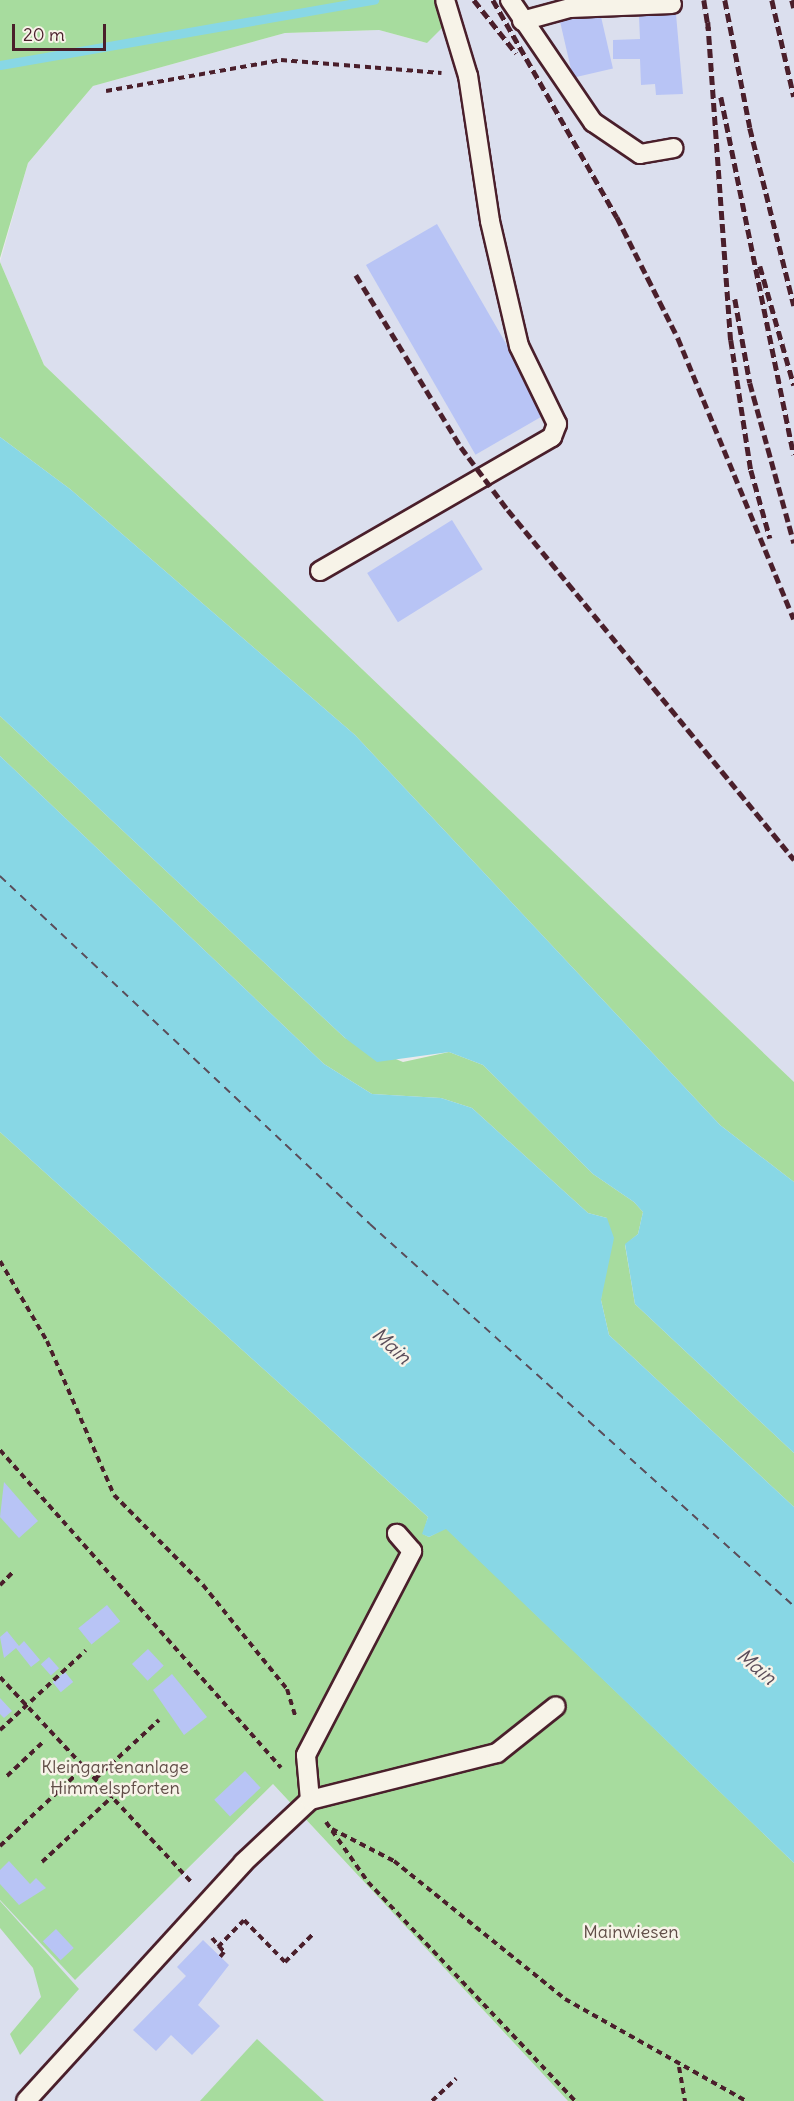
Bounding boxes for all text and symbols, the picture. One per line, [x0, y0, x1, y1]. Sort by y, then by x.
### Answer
scale bar [15, 12, 110, 50]
text: 20 m [23, 23, 65, 46]
water label: Main [368, 1322, 416, 1368]
water label: Main [733, 1643, 781, 1689]
park label: Kleingartenanlage Himmelspforten [41, 1757, 189, 1800]
park label: Mainwiesen [583, 1921, 679, 1943]

